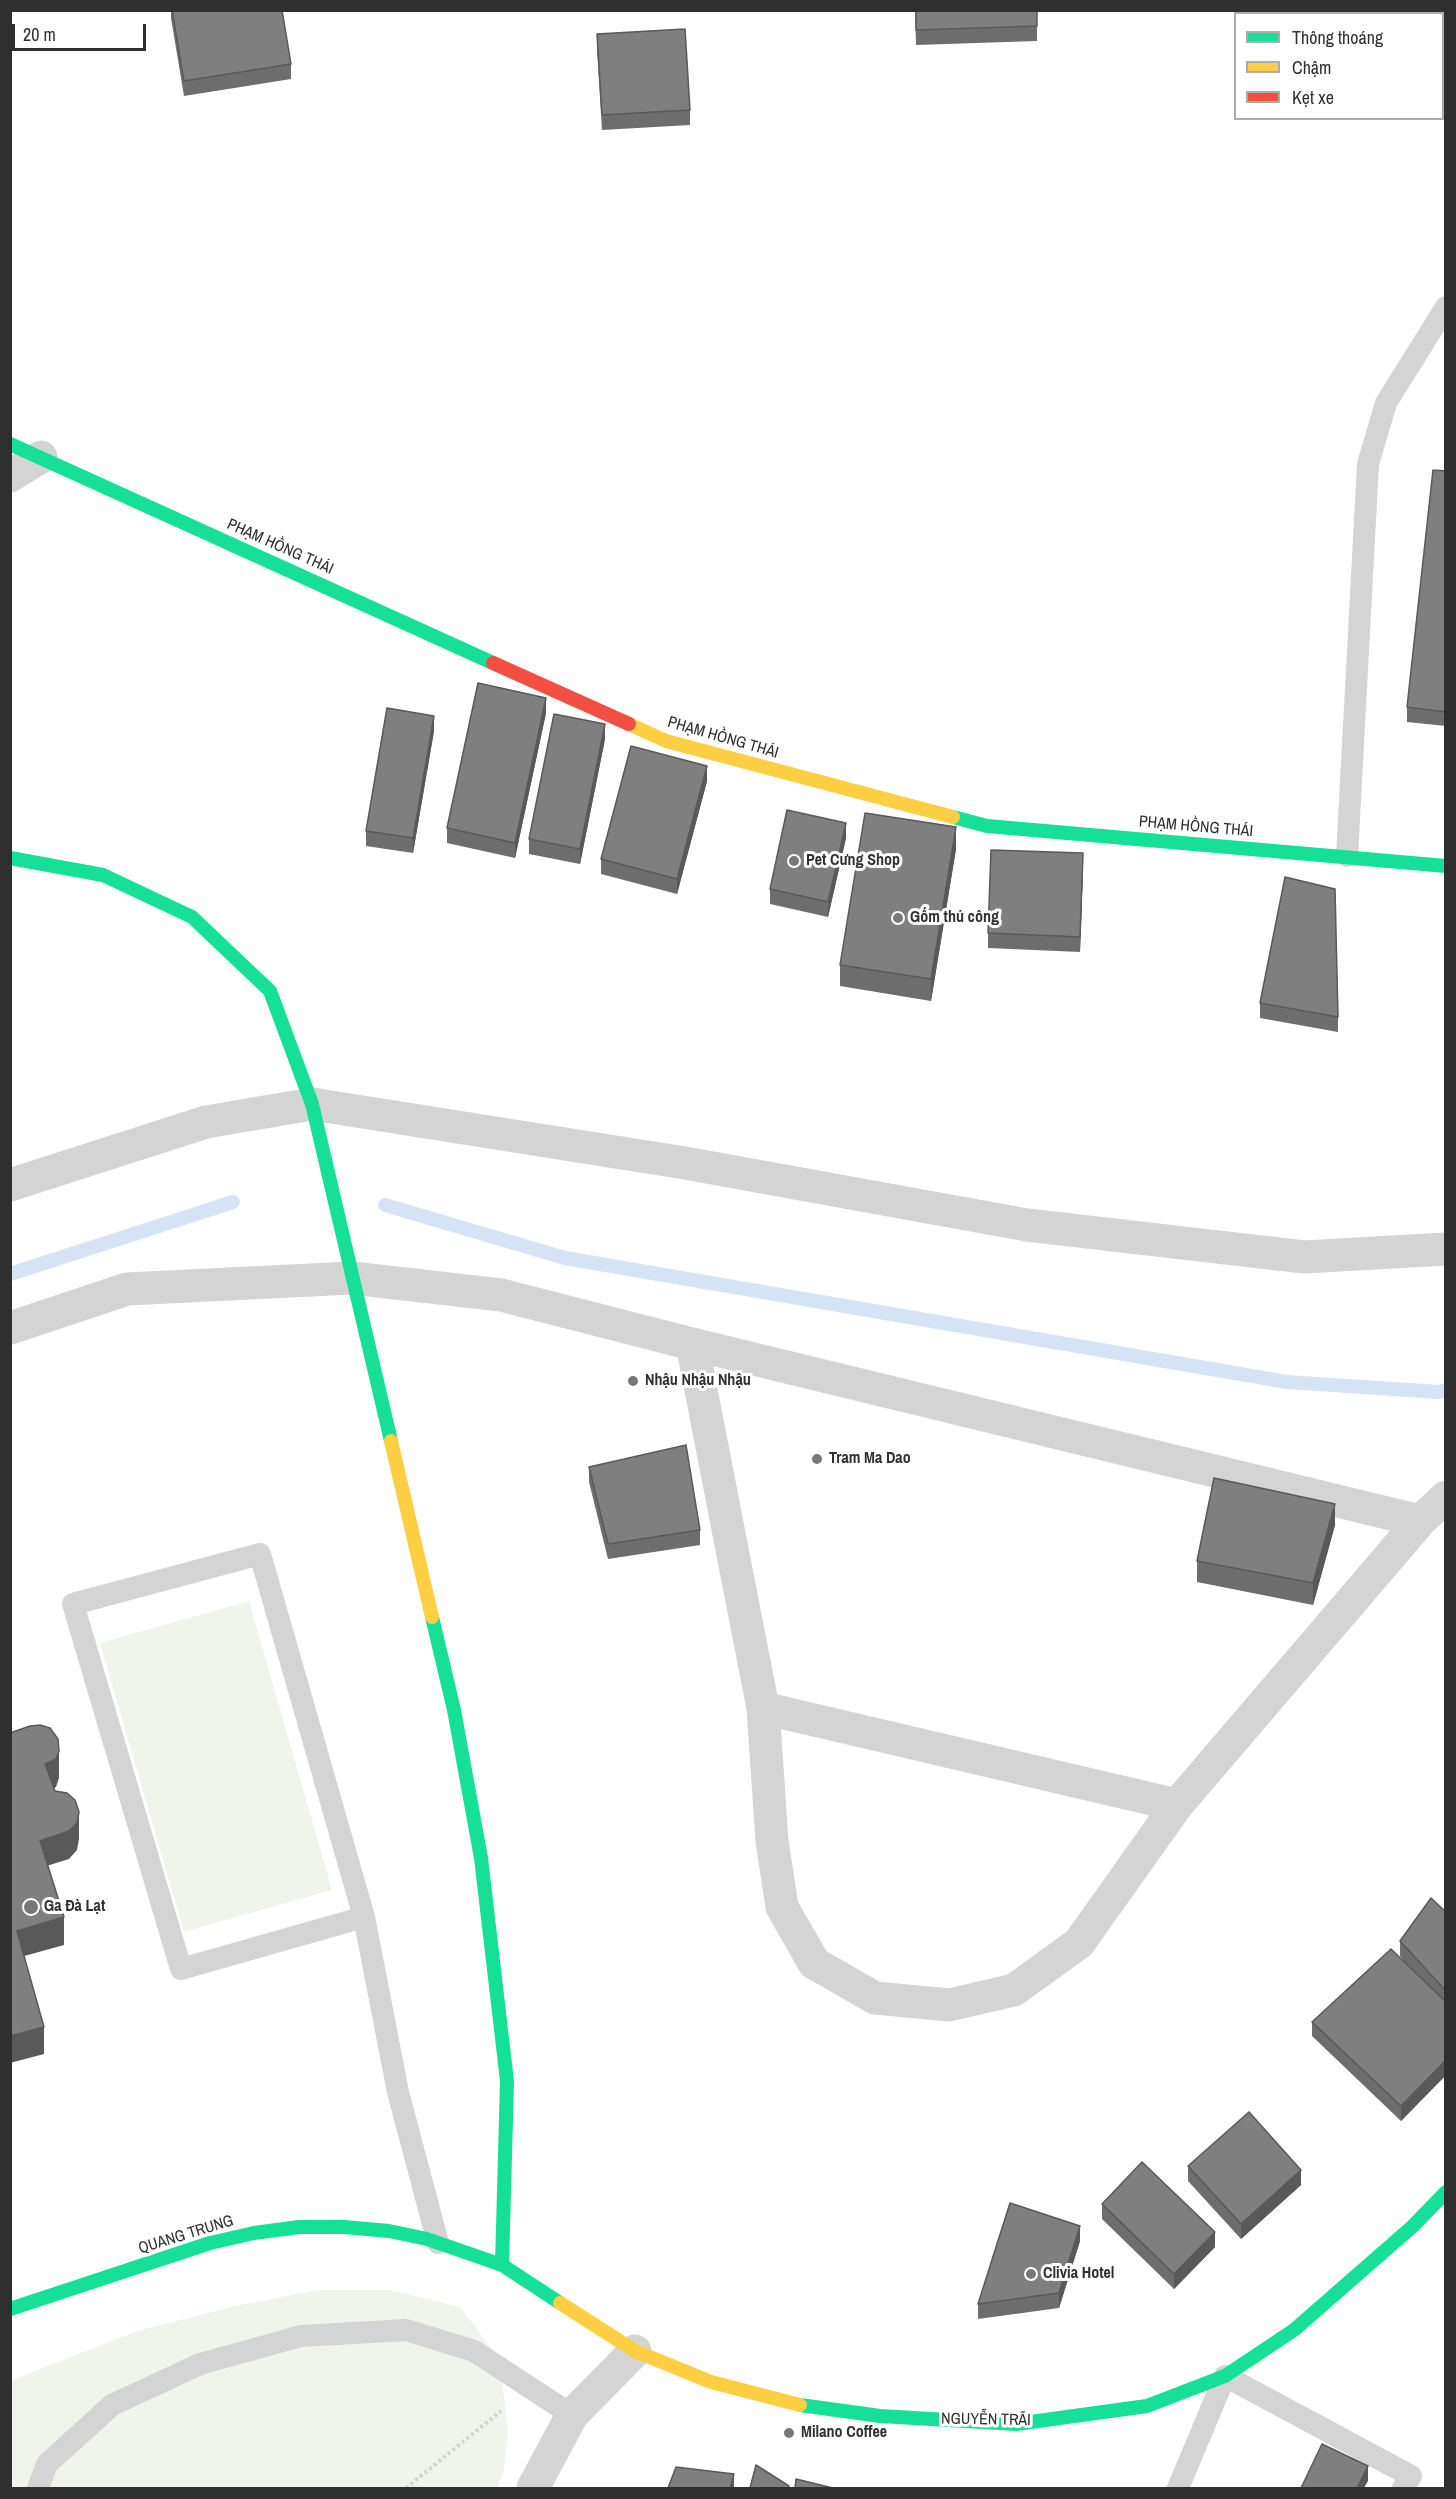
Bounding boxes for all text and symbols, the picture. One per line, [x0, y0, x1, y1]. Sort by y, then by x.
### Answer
scale bar [15, 12, 148, 50]
legend [1234, 12, 1444, 120]
text: 20 m [23, 22, 56, 47]
text: Thông thoáng [1292, 25, 1383, 50]
text: Chậm [1292, 55, 1331, 80]
text: Kẹt xe [1292, 85, 1334, 110]
street label: PHẠM HỒNG THÁI [224, 515, 336, 579]
street label: PHẠM HỒNG THÁI [665, 713, 781, 763]
street label: PHẠM HỒNG THÁI [1138, 812, 1254, 842]
place label: Pet Cưng Shop [806, 851, 900, 871]
marker: Pet Cưng Shop [787, 854, 801, 868]
place label: Gốm thủ công [910, 908, 999, 928]
marker: Gốm thủ công [891, 911, 905, 925]
place label: Nhậu Nhậu Nhậu [645, 1371, 751, 1391]
marker: Nhậu Nhậu Nhậu [626, 1374, 640, 1388]
place label: Tram Ma Dao [829, 1449, 911, 1469]
marker: Tram Ma Dao [810, 1452, 824, 1466]
place label: Ga Đà Lạt [44, 1897, 105, 1917]
marker: Ga Đà Lạt [22, 1898, 40, 1916]
street label: QUANG TRUNG [136, 2211, 236, 2259]
place label: Clivia Hotel [1043, 2264, 1114, 2284]
marker: Clivia Hotel [1024, 2267, 1038, 2281]
street label: NGUYỄN TRÃI [941, 2410, 1031, 2430]
place label: Milano Coffee [801, 2423, 887, 2443]
marker: Milano Coffee [782, 2426, 796, 2440]

